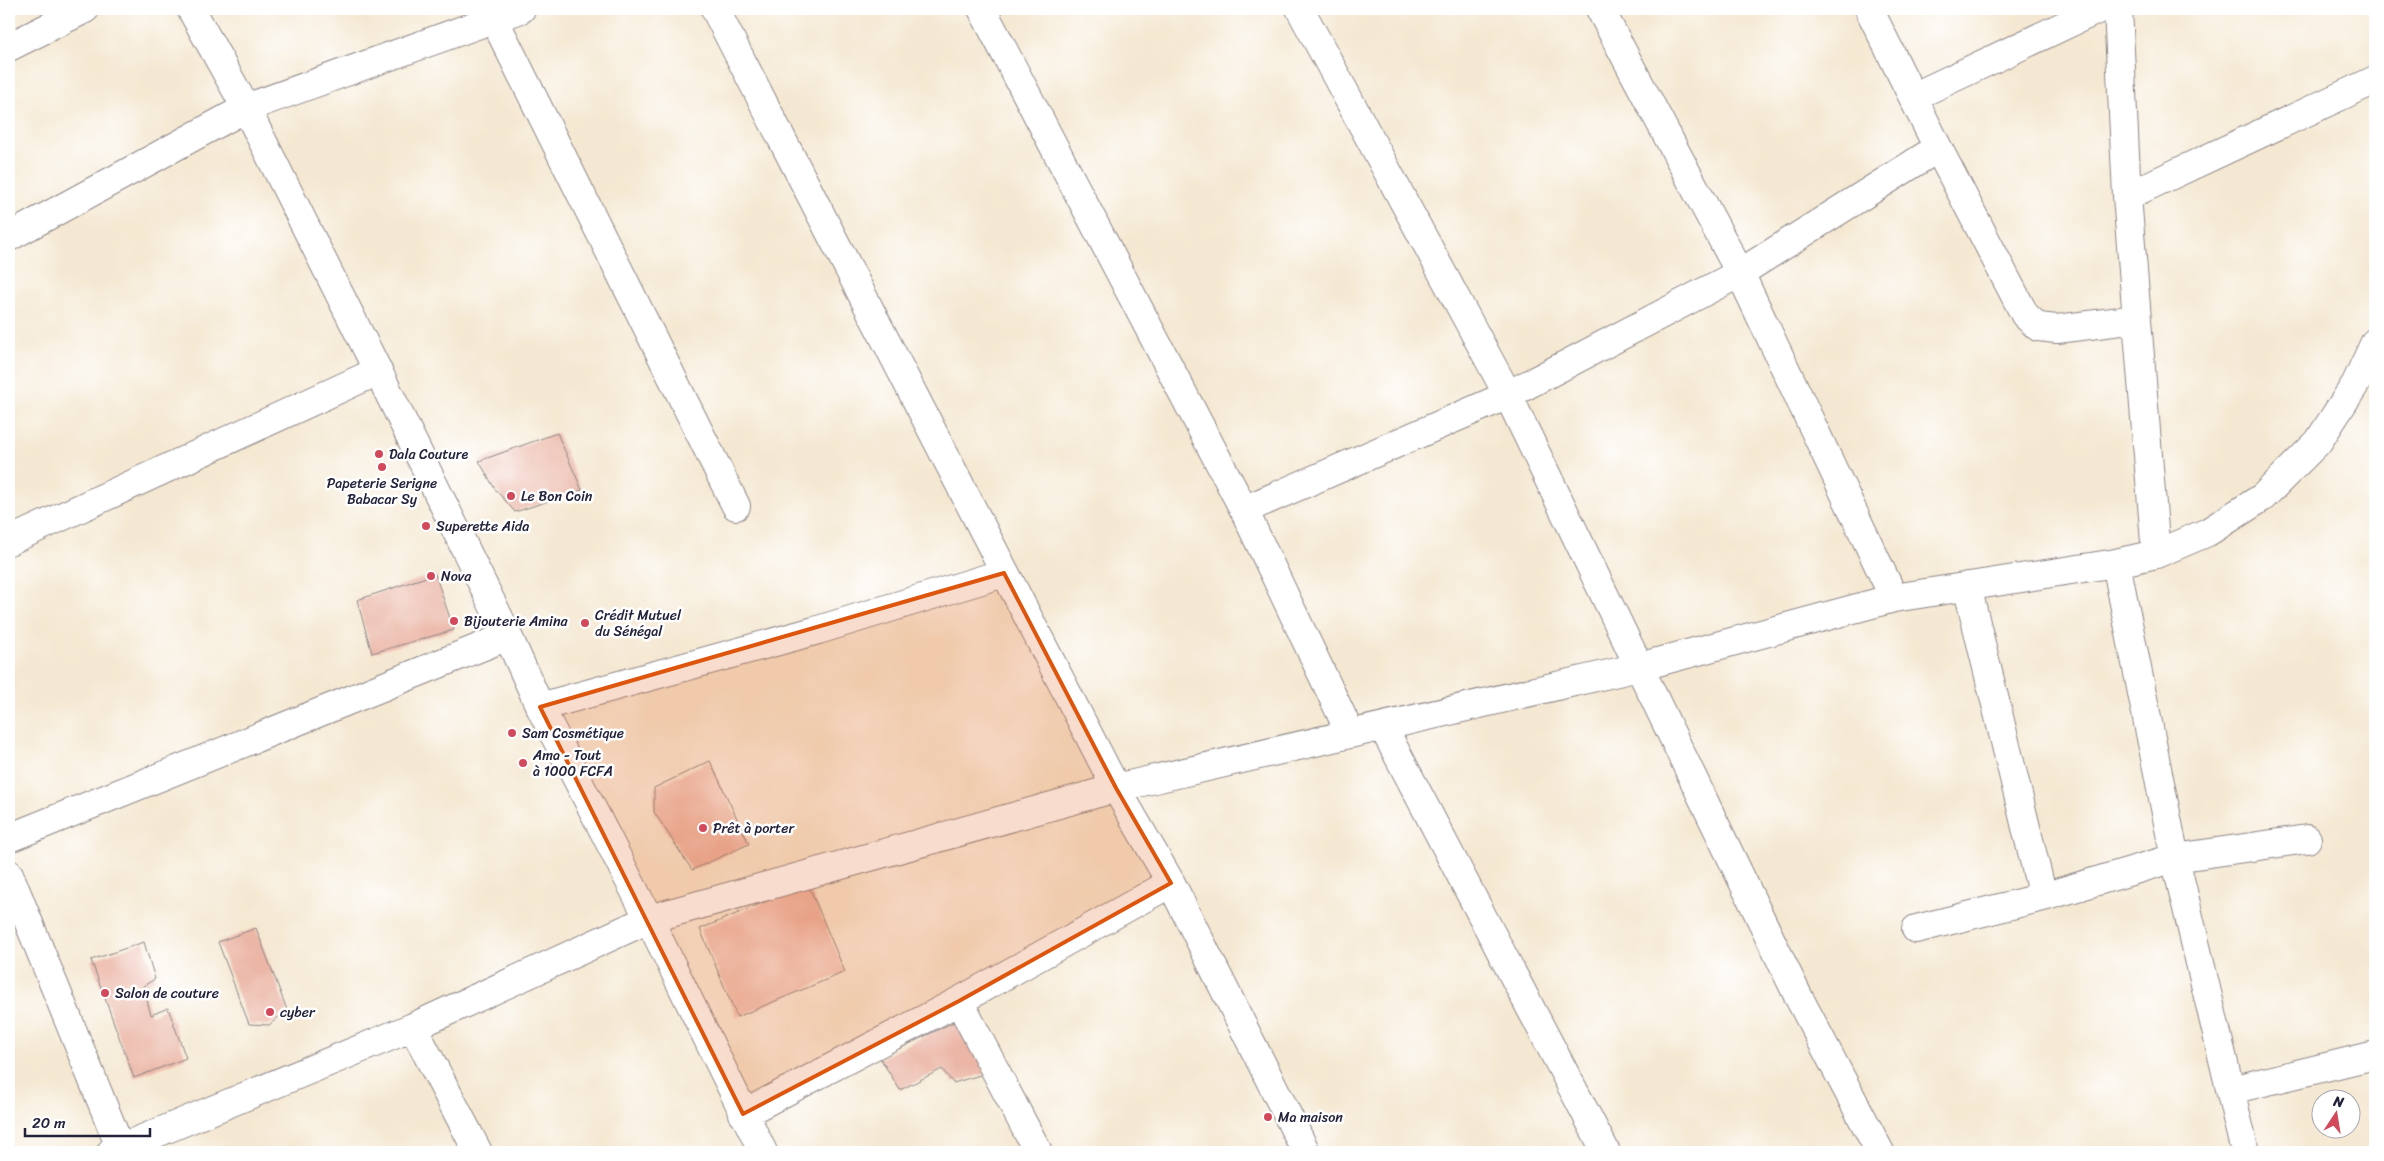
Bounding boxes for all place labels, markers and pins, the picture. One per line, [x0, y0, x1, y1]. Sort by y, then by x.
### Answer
place label: Dala Couture [389, 442, 469, 467]
marker: Dala Couture [373, 448, 385, 460]
marker: Papeterie Serigne Babacar Sy [376, 461, 388, 473]
place label: Papeterie Serigne Babacar Sy [327, 471, 437, 512]
place label: Le Bon Coin [521, 484, 593, 509]
marker: Le Bon Coin [505, 490, 517, 502]
place label: Superette Aida [436, 514, 529, 539]
marker: Superette Aida [420, 520, 432, 532]
place label: Nova [441, 564, 472, 589]
marker: Nova [425, 570, 437, 582]
place label: Crédit Mutuel du Sénégal [595, 603, 682, 644]
place label: Bijouterie Amina [464, 609, 569, 634]
marker: Bijouterie Amina [448, 615, 460, 627]
marker: Crédit Mutuel du Sénégal [579, 617, 591, 629]
place label: Sam Cosmétique [522, 721, 624, 746]
marker: Sam Cosmétique [506, 727, 518, 739]
place label: Ama - Tout à 1000 FCFA [532, 743, 613, 784]
marker: Ama - Tout à 1000 FCFA [517, 757, 529, 769]
place label: Prêt à porter [713, 816, 795, 841]
marker: Prêt à porter [697, 822, 709, 834]
place label: Salon de couture [115, 981, 219, 1006]
marker: Salon de couture [99, 987, 111, 999]
place label: cyber [280, 1000, 316, 1025]
marker: cyber [264, 1006, 276, 1018]
place label: Ma maison [1278, 1105, 1343, 1130]
marker: Ma maison [1262, 1111, 1274, 1123]

